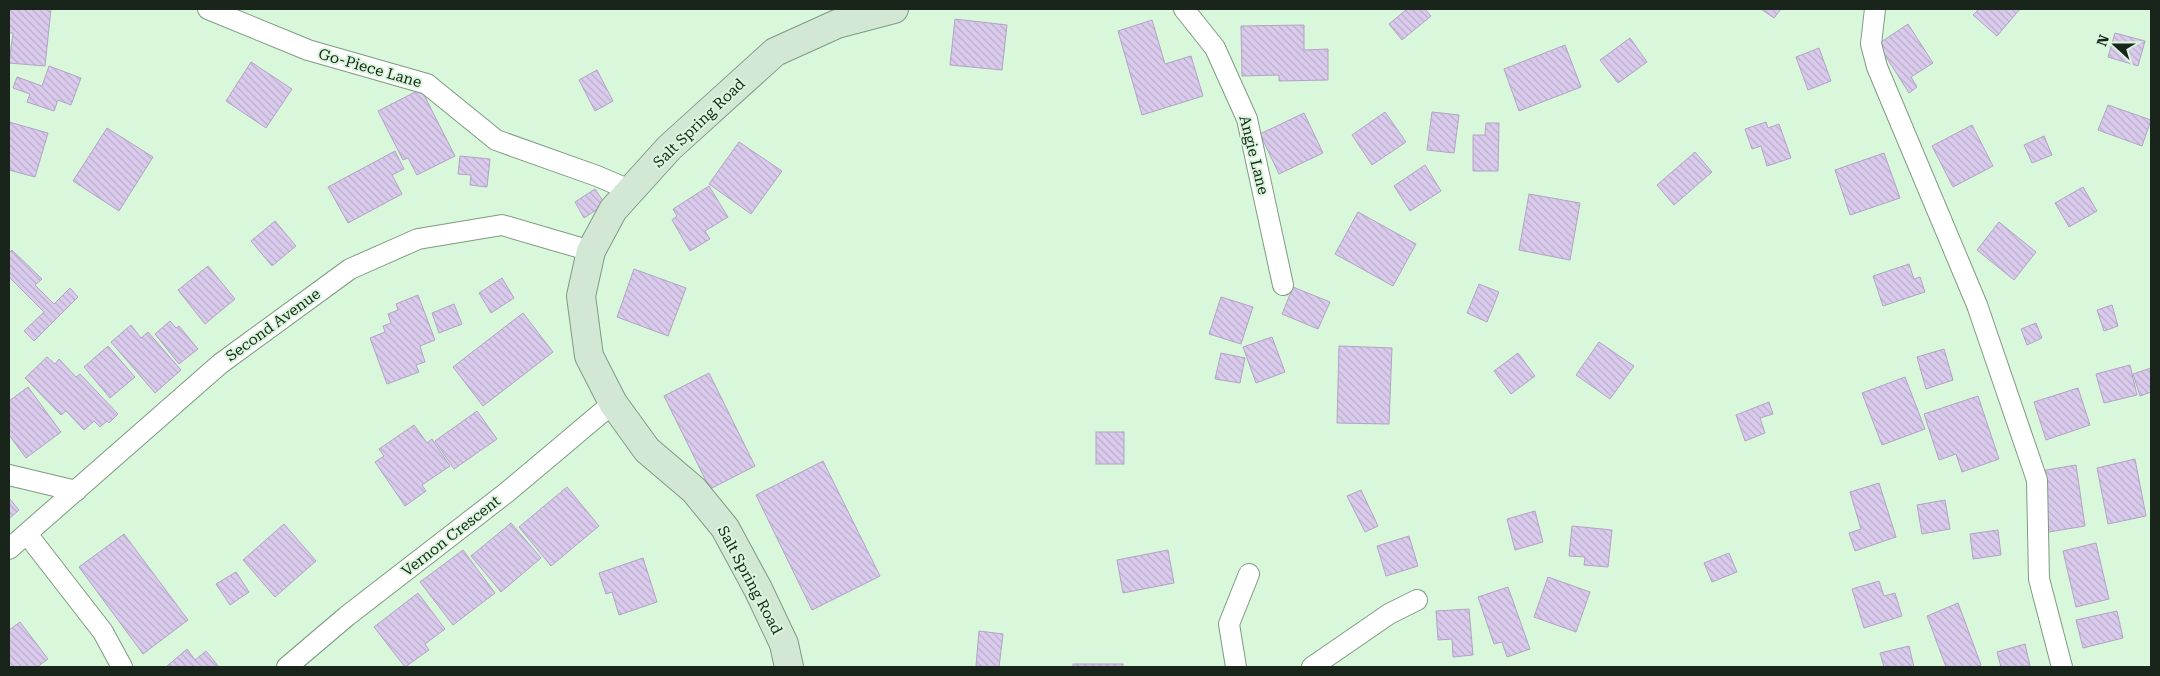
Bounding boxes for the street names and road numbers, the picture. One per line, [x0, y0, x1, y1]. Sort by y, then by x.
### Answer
street label: Go-Piece Lane [316, 45, 424, 91]
street label: Salt Spring Road [649, 74, 749, 171]
street label: Angie Lane [1235, 114, 1273, 196]
street label: Second Avenue [222, 285, 324, 365]
street label: Vernon Crescent [398, 492, 504, 580]
street label: Salt Spring Road [714, 523, 786, 638]

